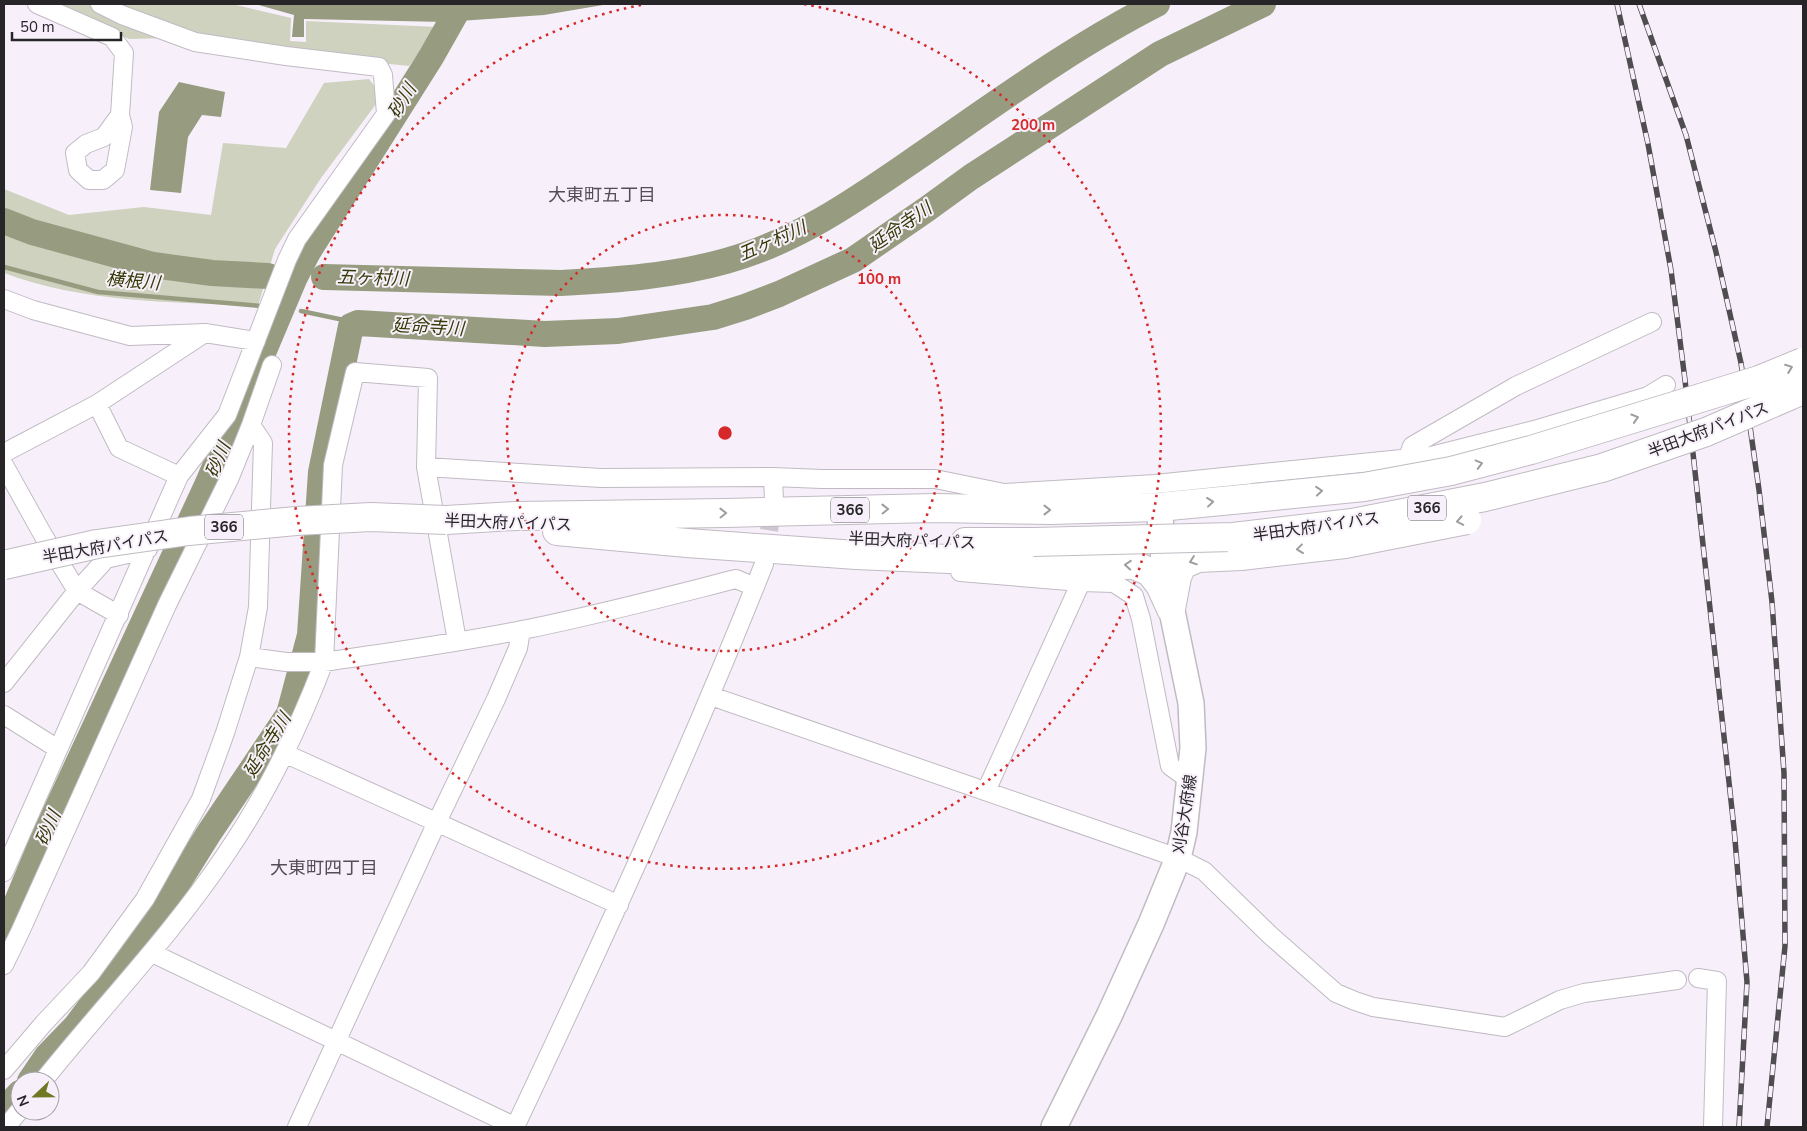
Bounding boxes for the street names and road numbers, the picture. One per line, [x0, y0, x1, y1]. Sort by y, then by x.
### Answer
street label: 半田大府パイパス [1645, 397, 1772, 463]
road number: 366 [1408, 496, 1446, 520]
road number: 366 [831, 498, 869, 522]
street label: 半田大府パイパス [1251, 507, 1381, 547]
street label: 半田大府パイパス [444, 510, 572, 536]
road number: 366 [205, 514, 243, 540]
street label: 半田大府パイパス [40, 525, 170, 569]
street label: 半田大府パイパス [848, 528, 976, 554]
street label: 刈谷大府線 [1168, 773, 1202, 855]

